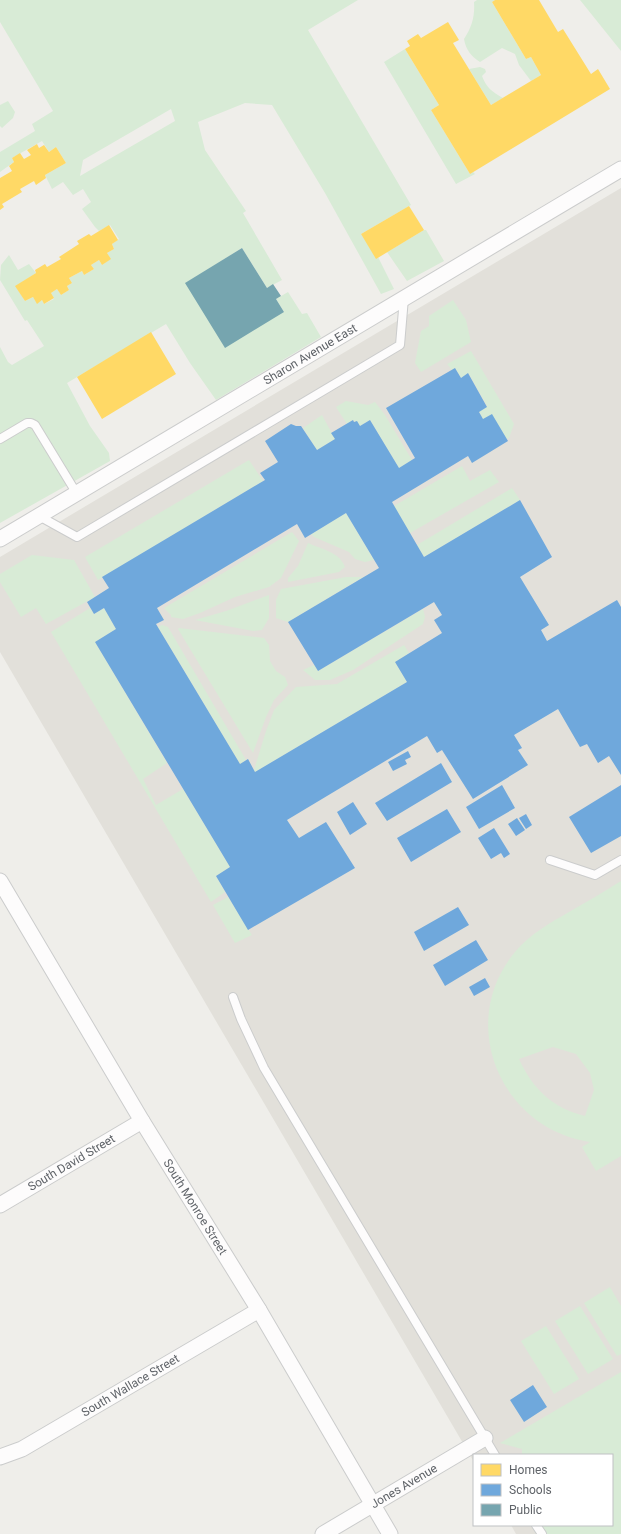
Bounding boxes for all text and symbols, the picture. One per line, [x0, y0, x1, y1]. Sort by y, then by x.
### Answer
street label: Sharon Avenue East [261, 321, 360, 387]
street label: South David Street [25, 1132, 118, 1194]
street label: South Monroe Street [160, 1157, 230, 1257]
street label: South Wallace Street [79, 1351, 182, 1420]
legend [473, 1454, 613, 1526]
street label: Jones Avenue [368, 1461, 440, 1511]
text: Homes [509, 1463, 547, 1477]
text: Schools [509, 1483, 552, 1497]
text: Public [509, 1503, 542, 1517]

